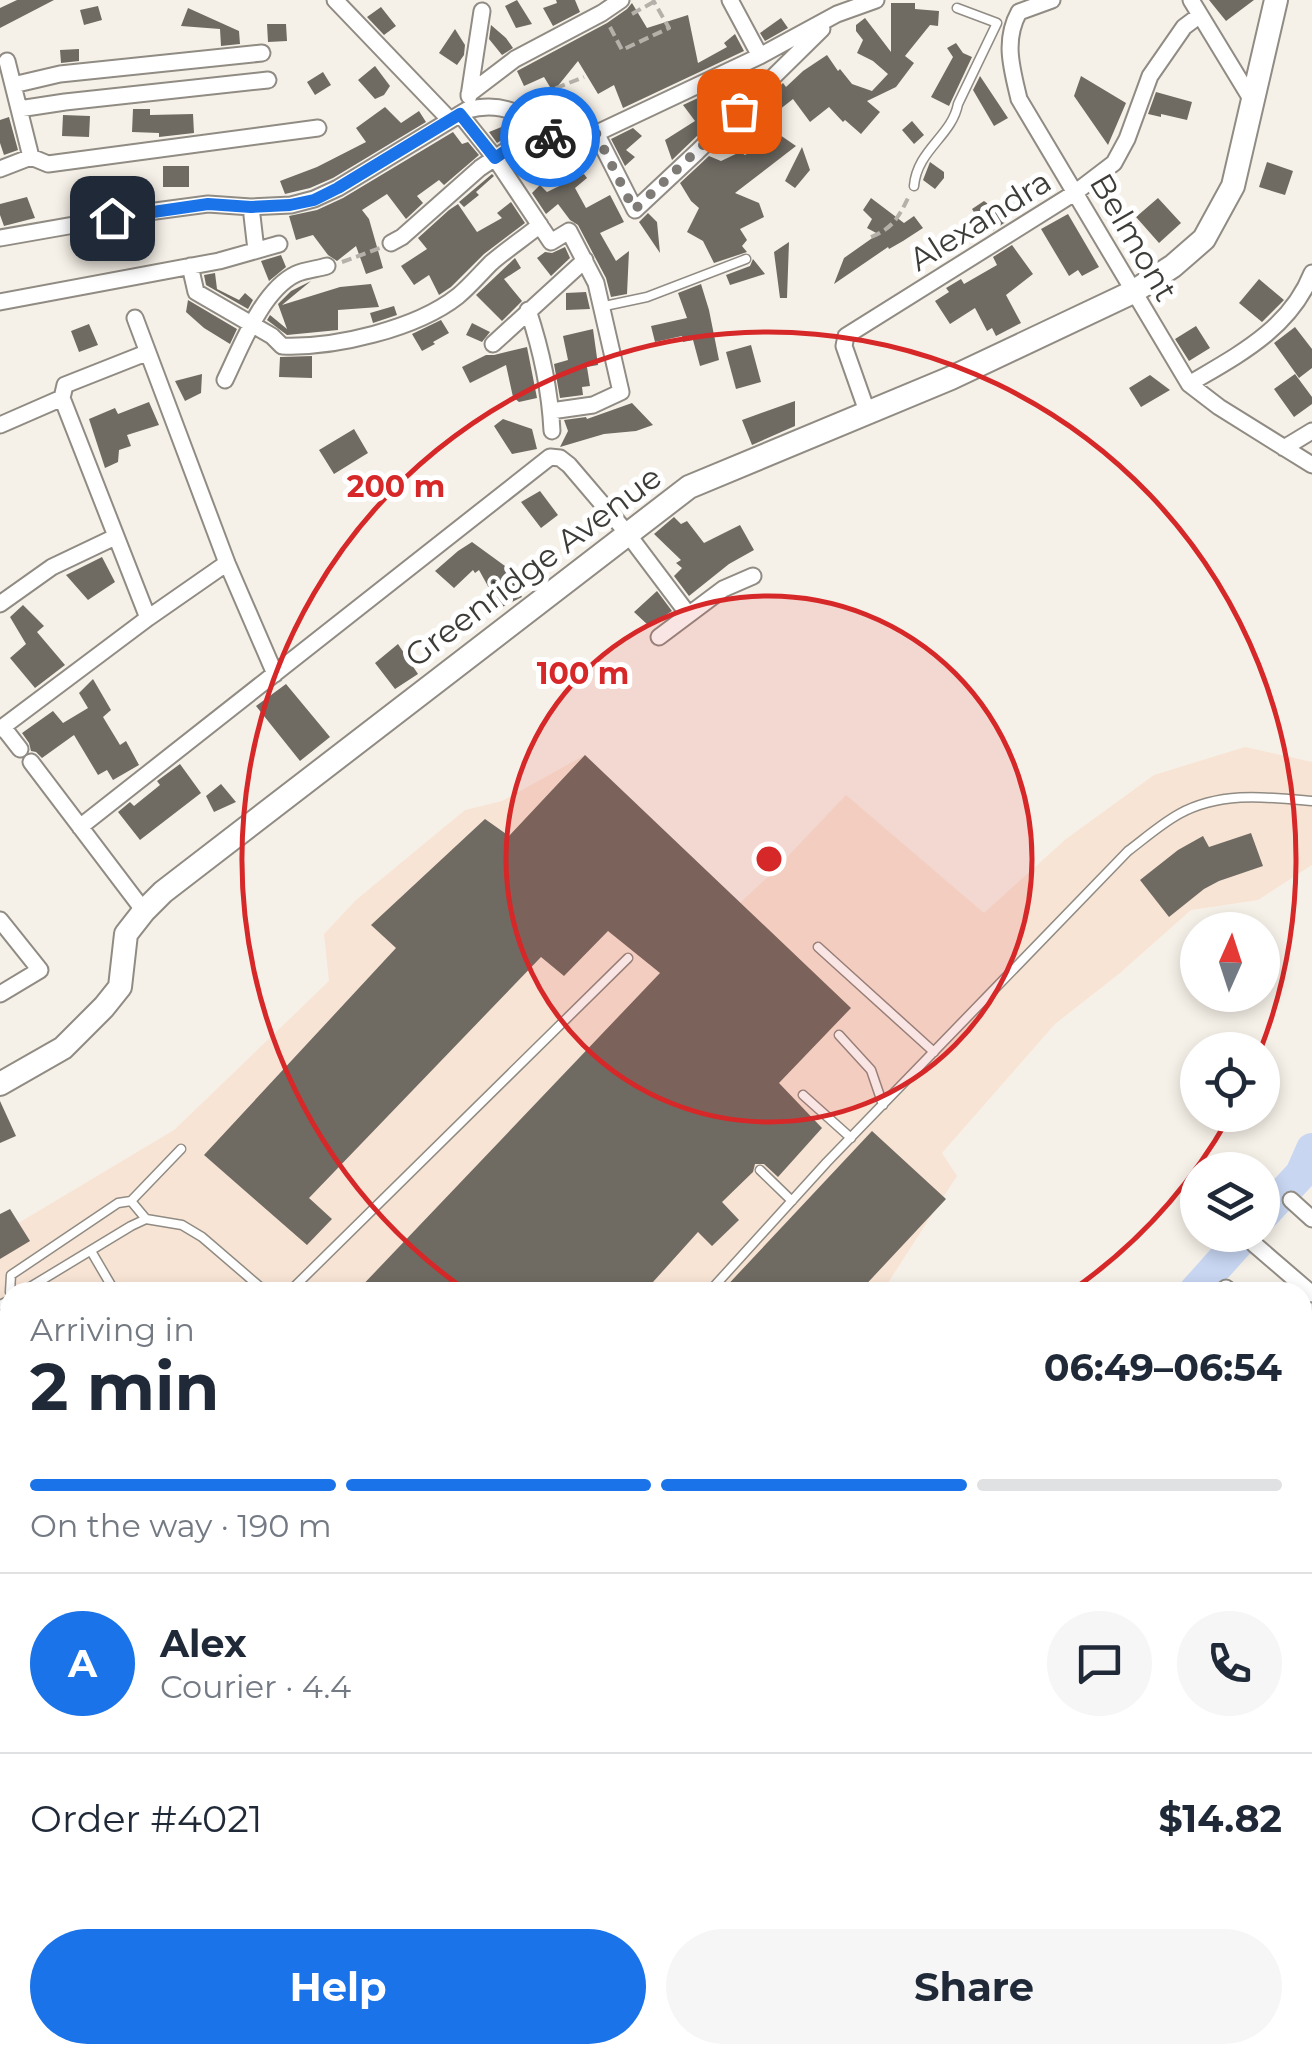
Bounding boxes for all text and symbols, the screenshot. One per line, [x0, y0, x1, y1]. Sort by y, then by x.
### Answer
pin [697, 69, 782, 154]
icon: bag [712, 84, 767, 139]
courier [500, 87, 600, 187]
icon: bike [523, 110, 578, 165]
street label: Alexandra [902, 161, 1058, 279]
street label: Belmont [1082, 166, 1186, 308]
pin [70, 176, 155, 261]
icon: home [85, 191, 140, 246]
street label: Greenridge Avenue [397, 457, 669, 675]
text: 200 m [347, 468, 445, 505]
text: 100 m [537, 655, 629, 692]
centre of rings [751, 841, 787, 877]
north arrow [1180, 912, 1280, 1012]
map controls [1180, 912, 1280, 1252]
button: locate [1180, 1032, 1280, 1132]
button: layers [1180, 1152, 1280, 1252]
text: Arriving in [30, 1310, 195, 1349]
text: 06:49–06:54 [1044, 1344, 1282, 1391]
text: 2 min [30, 1347, 219, 1426]
text: On the way · 190 m [30, 1506, 332, 1545]
button: chat [1047, 1611, 1152, 1716]
button: phone [1177, 1611, 1282, 1716]
text: Alex [160, 1620, 247, 1667]
text: A [68, 1640, 97, 1687]
text: Courier · 4.4 [160, 1667, 351, 1706]
text: Order #4021 [30, 1795, 263, 1842]
text: $14.82 [1158, 1795, 1282, 1842]
button: Help [30, 1929, 646, 2044]
button: Share [666, 1929, 1282, 2044]

